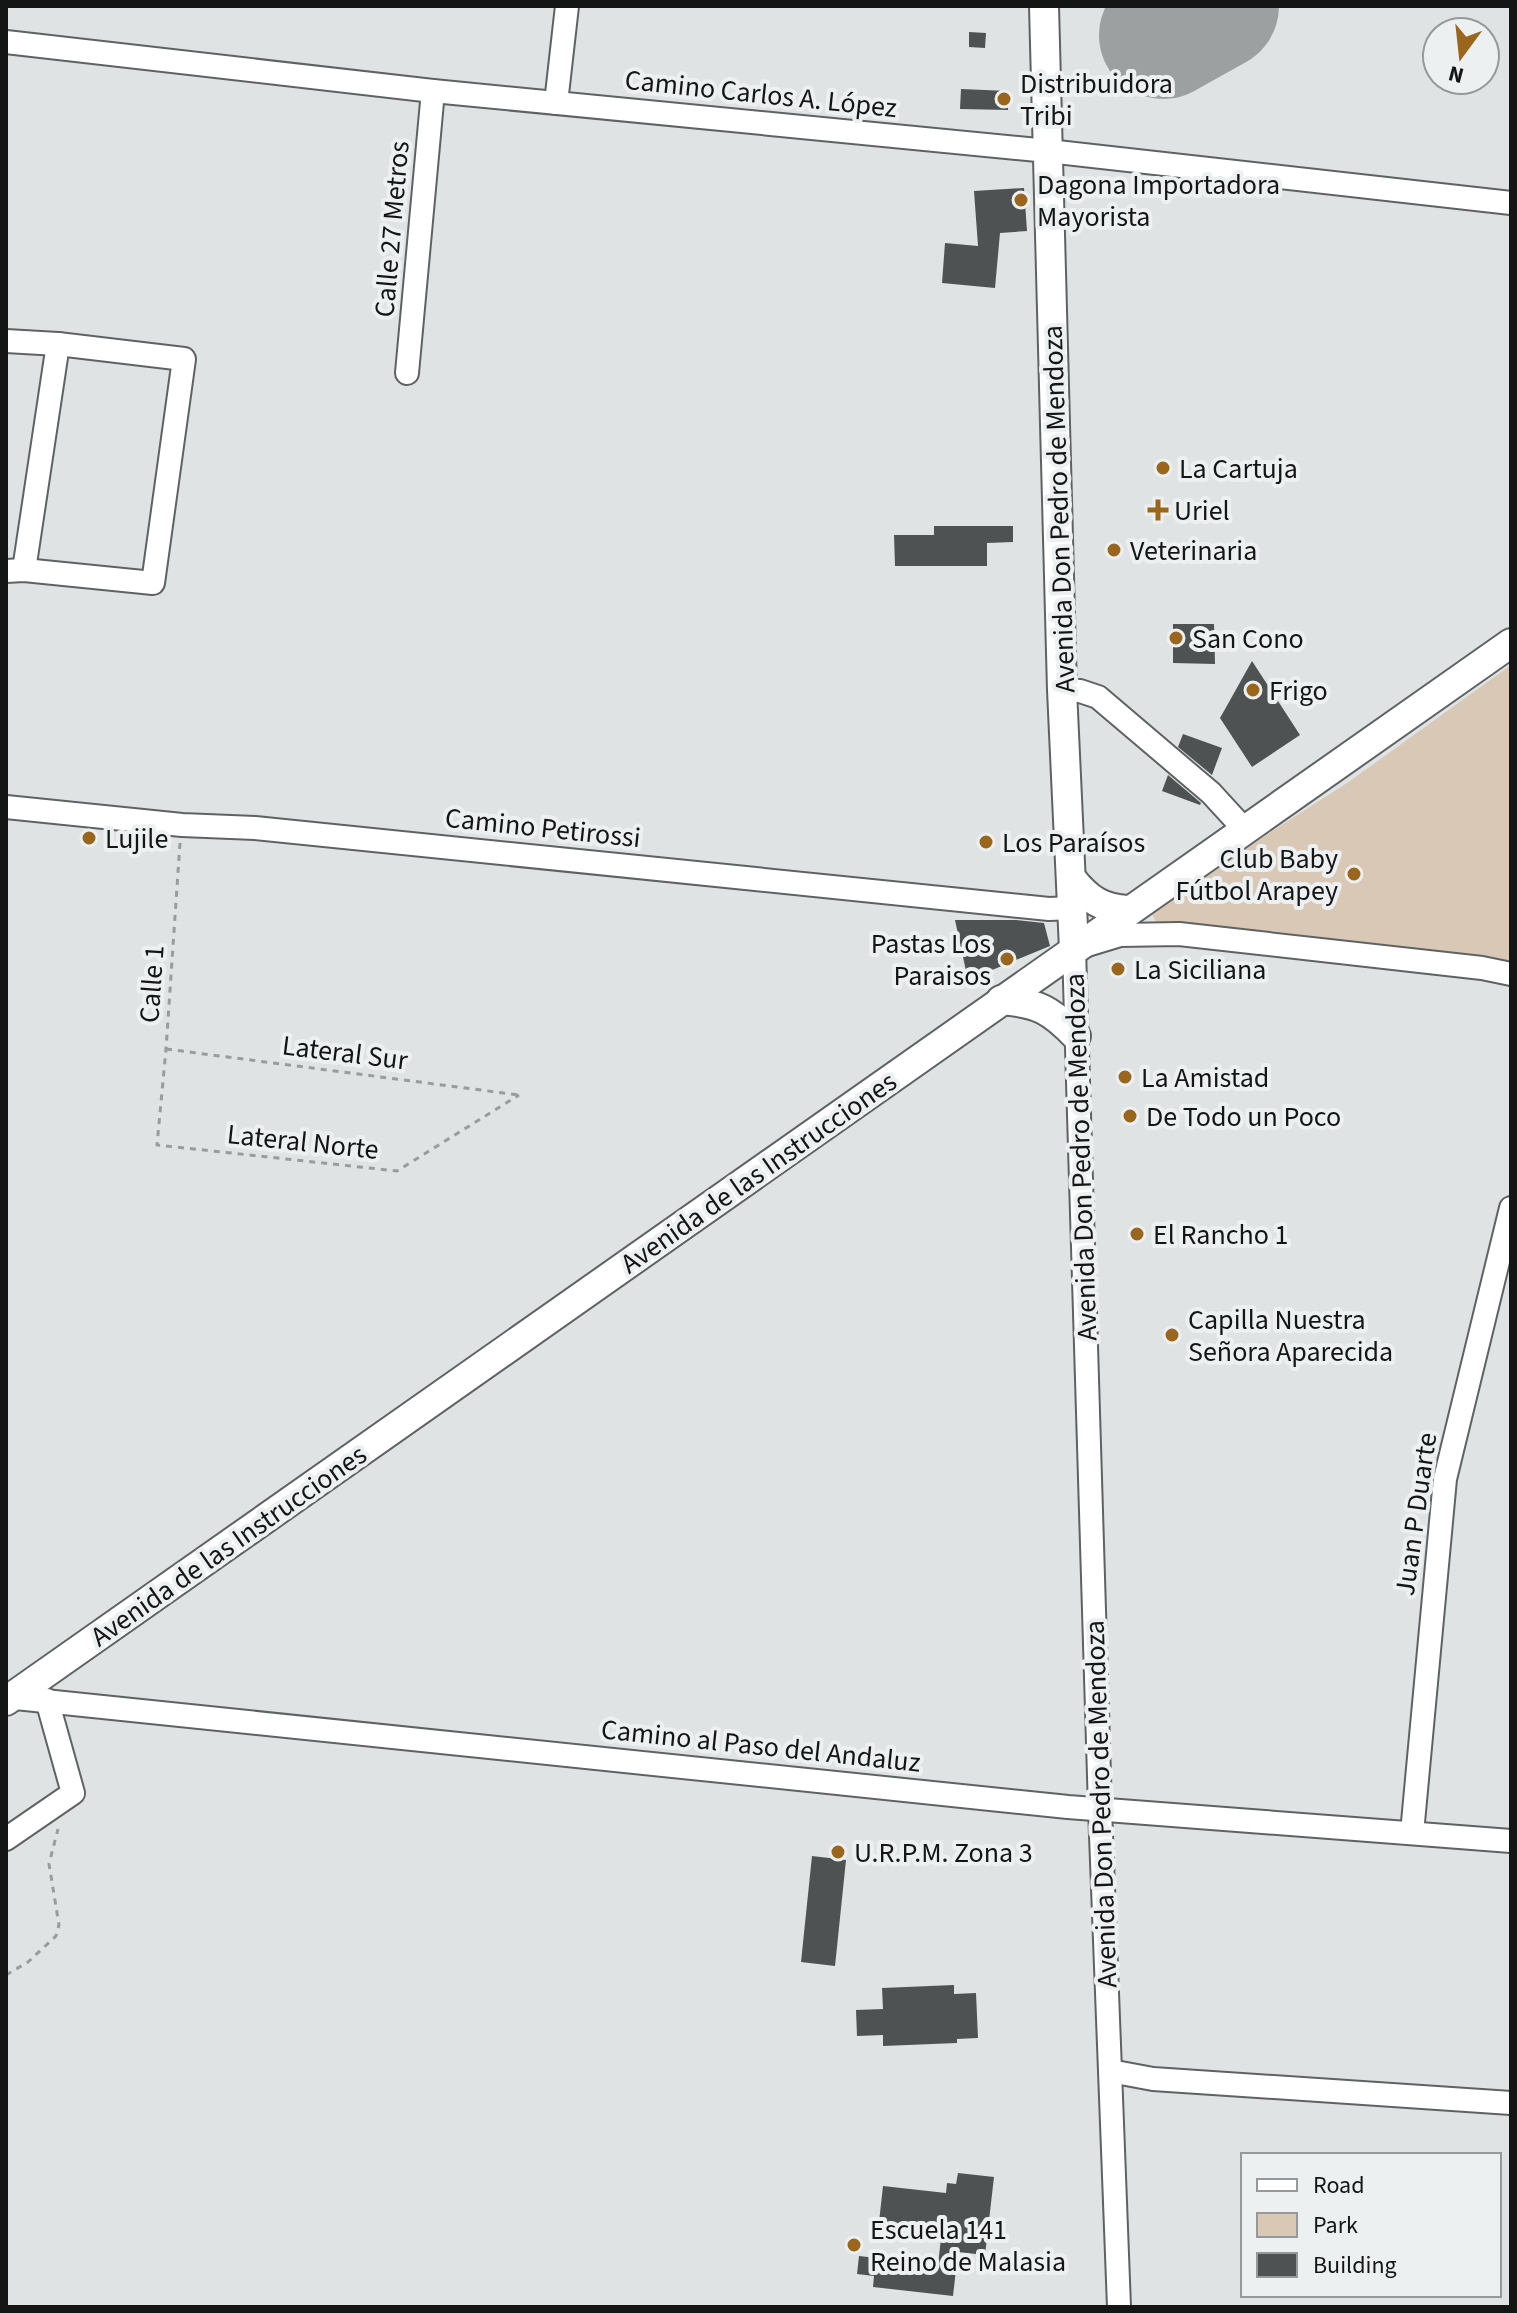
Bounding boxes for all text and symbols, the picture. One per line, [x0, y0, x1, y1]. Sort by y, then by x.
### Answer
north arrow [1421, 16, 1501, 96]
text: N [1445, 57, 1467, 92]
street label: Camino Carlos A. López [623, 60, 899, 128]
place label: Distribuidora Tribi [1020, 64, 1173, 136]
marker: Distribuidora Tribi [995, 90, 1013, 108]
street label: Calle 27 Metros [364, 139, 420, 319]
place label: Dagona Importadora Mayorista [1037, 165, 1280, 237]
marker: Dagona Importadora Mayorista [1012, 191, 1030, 209]
street label: Avenida Don Pedro de Mendoza [1033, 324, 1085, 694]
place label: La Cartuja [1179, 449, 1298, 489]
marker: La Cartuja [1154, 459, 1172, 477]
place label: Uriel [1174, 491, 1230, 531]
marker: Uriel [1149, 501, 1167, 519]
place label: Veterinaria [1130, 531, 1257, 571]
marker: Veterinaria [1105, 541, 1123, 559]
place label: San Cono [1192, 619, 1304, 659]
marker: San Cono [1167, 629, 1185, 647]
place label: Frigo [1269, 671, 1328, 711]
marker: Frigo [1244, 681, 1262, 699]
street label: Camino Petirossi [443, 798, 643, 858]
place label: Lujile [105, 819, 168, 859]
place label: Los Paraísos [1002, 823, 1145, 863]
marker: Lujile [80, 829, 98, 847]
marker: Los Paraísos [977, 833, 995, 851]
place label: Club Baby Fútbol Arapey [1176, 839, 1338, 911]
marker: Club Baby Fútbol Arapey [1345, 865, 1363, 883]
place label: Pastas Los Paraisos [871, 924, 991, 996]
street label: Calle 1 [129, 944, 175, 1024]
marker: Pastas Los Paraisos [998, 950, 1016, 968]
place label: La Siciliana [1134, 950, 1266, 990]
marker: La Siciliana [1109, 960, 1127, 978]
street label: Avenida Don Pedro de Mendoza [1055, 972, 1107, 1342]
street label: Lateral Sur [280, 1025, 410, 1081]
place label: La Amistad [1141, 1058, 1269, 1098]
street label: Avenida de las Instrucciones [612, 1062, 905, 1284]
marker: La Amistad [1116, 1068, 1134, 1086]
place label: De Todo un Poco [1146, 1097, 1341, 1137]
marker: De Todo un Poco [1121, 1107, 1139, 1125]
street label: Lateral Norte [225, 1114, 381, 1170]
place label: El Rancho 1 [1153, 1215, 1288, 1255]
marker: El Rancho 1 [1128, 1225, 1146, 1243]
place label: Capilla Nuestra Señora Aparecida [1188, 1300, 1393, 1372]
marker: Capilla Nuestra Señora Aparecida [1163, 1326, 1181, 1344]
street label: Juan P Duarte [1385, 1430, 1447, 1598]
street label: Avenida de las Instrucciones [82, 1435, 375, 1657]
street label: Avenida Don Pedro de Mendoza [1075, 1619, 1127, 1989]
street label: Camino al Paso del Andaluz [599, 1709, 923, 1783]
place label: U.R.P.M. Zona 3 [854, 1833, 1033, 1873]
marker: U.R.P.M. Zona 3 [829, 1843, 847, 1861]
legend [1241, 2153, 1501, 2297]
text: Road [1313, 2168, 1365, 2203]
text: Park [1313, 2208, 1358, 2243]
place label: Escuela 141 Reino de Malasia [870, 2210, 1066, 2282]
marker: Escuela 141 Reino de Malasia [845, 2236, 863, 2254]
text: Building [1313, 2248, 1397, 2283]

